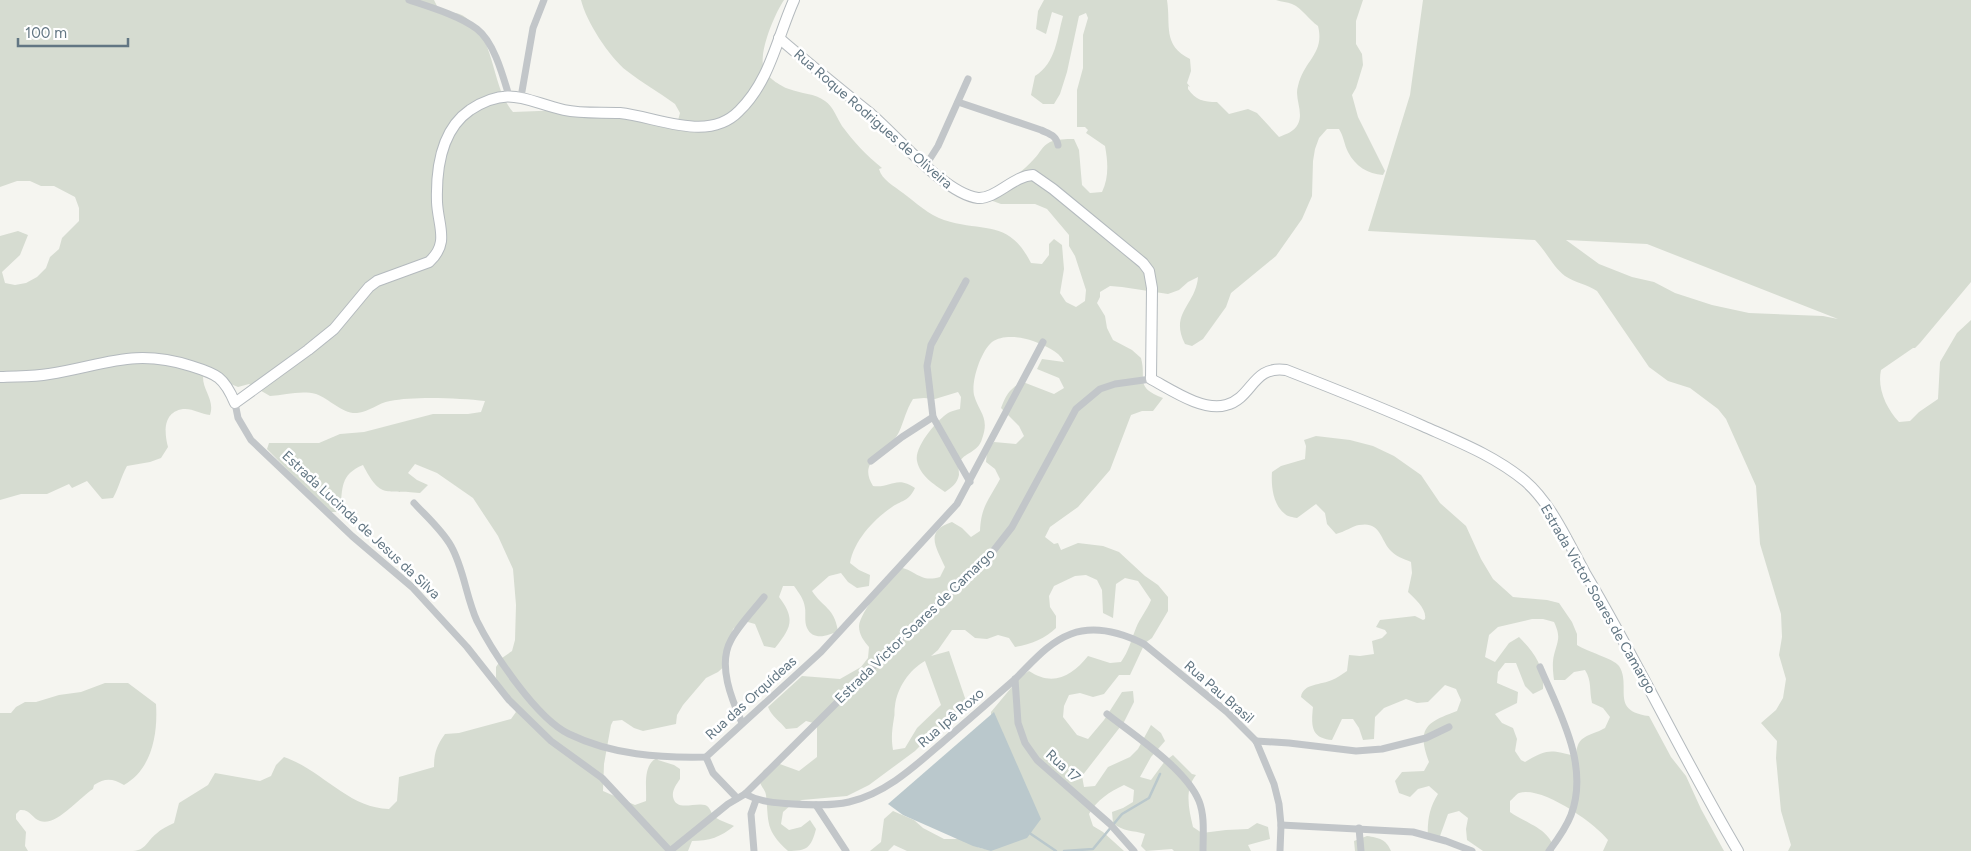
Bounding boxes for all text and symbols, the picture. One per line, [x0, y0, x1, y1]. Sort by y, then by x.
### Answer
scale bar [18, 15, 128, 47]
text: 100 m [25, 24, 67, 42]
street label: Rua Roque Rodrigues de Oliveira [790, 46, 956, 192]
street label: Estrada Lucinda de Jesus da Silva [278, 447, 444, 603]
street label: Estrada Victor Soares de Camargo [1537, 501, 1659, 697]
street label: Estrada Victor Soares de Camargo [831, 545, 999, 707]
street label: Rua das Orquídeas [702, 653, 800, 743]
street label: Rua Pau Brasil [1181, 657, 1257, 727]
street label: Rua Ipê Roxo [915, 685, 987, 751]
street label: Rua 17 [1042, 746, 1084, 786]

